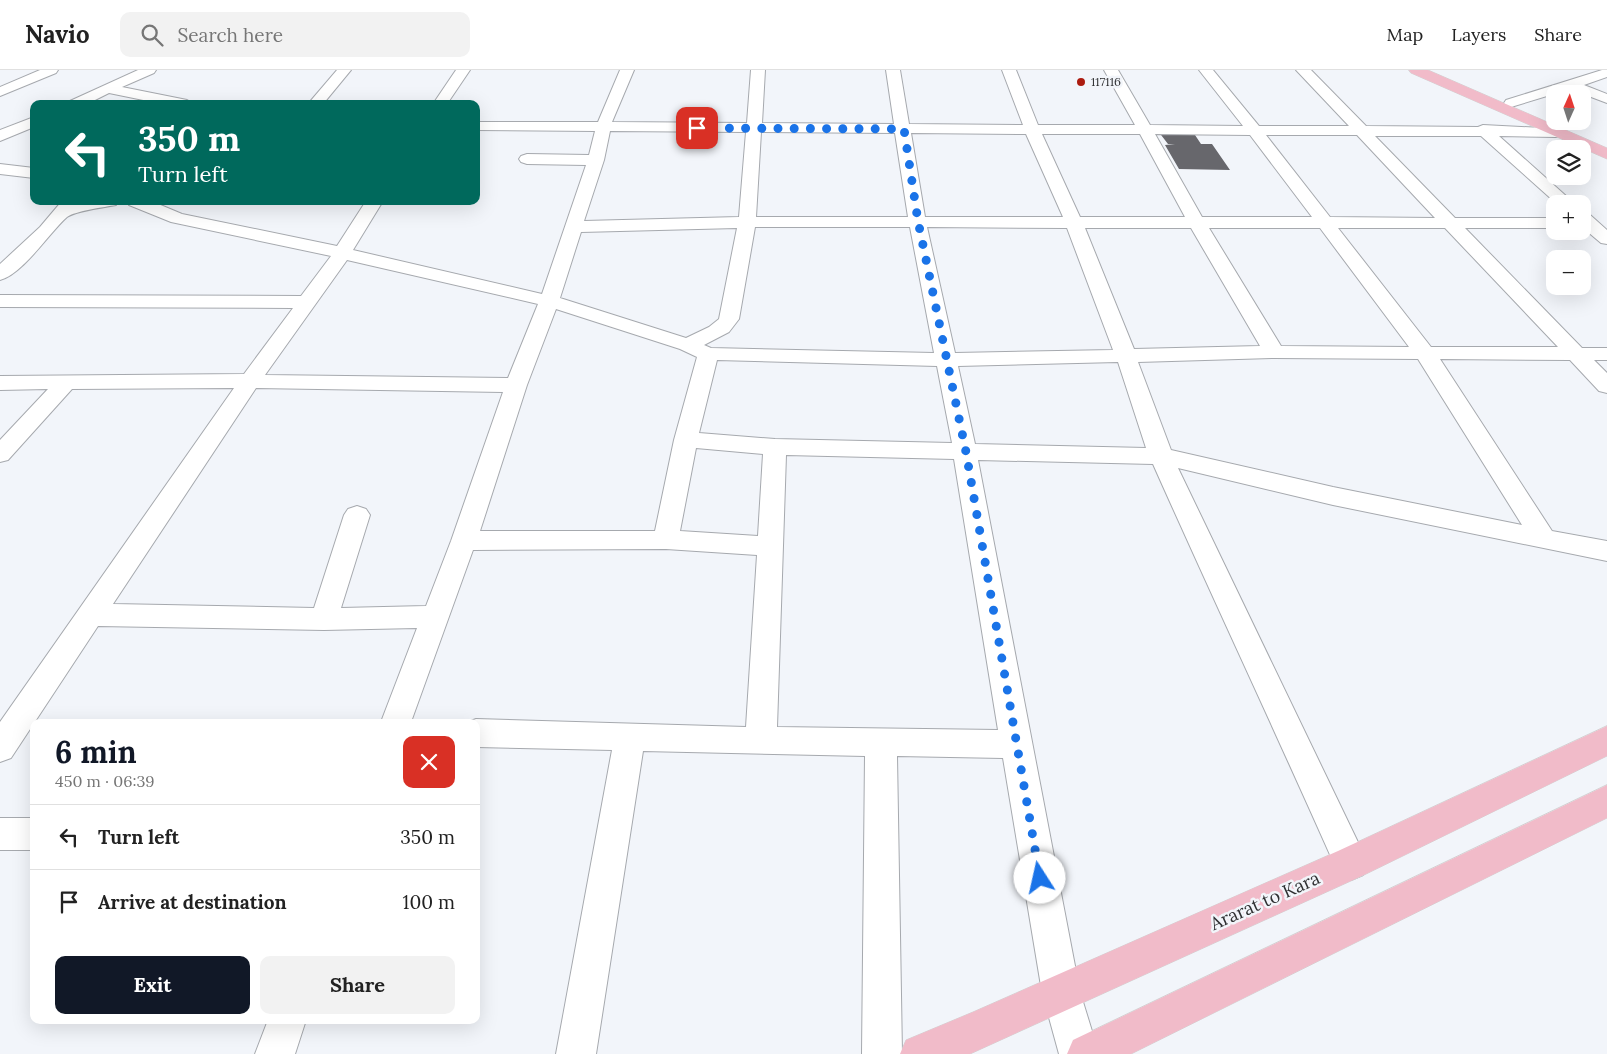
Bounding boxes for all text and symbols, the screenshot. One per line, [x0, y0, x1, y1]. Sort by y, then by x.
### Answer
search box [120, 12, 470, 57]
text: Navio [25, 19, 90, 50]
icon: search [138, 21, 166, 49]
text: Search here [178, 23, 283, 47]
text: Map [1387, 23, 1423, 46]
text: Layers [1451, 23, 1506, 46]
text: Share [1534, 23, 1582, 46]
place label: 117116 [1091, 74, 1121, 89]
marker: 117116 [1075, 76, 1087, 88]
north arrow [1546, 85, 1591, 130]
map controls [1546, 85, 1591, 295]
pin [676, 107, 718, 149]
icon: arrive [683, 114, 711, 142]
text: 350 m [138, 116, 240, 161]
icon: left [55, 120, 120, 185]
button: layers [1546, 140, 1591, 185]
text: Turn left [138, 160, 228, 188]
button: + [1546, 195, 1591, 240]
button: − [1546, 250, 1591, 295]
text: 6 min [55, 733, 137, 771]
button: close [403, 736, 455, 788]
text: 450 m · 06:39 [55, 771, 155, 791]
icon: left [55, 823, 83, 851]
text: Turn left [98, 825, 179, 849]
text: 350 m [400, 825, 455, 849]
position arrow [1013, 851, 1065, 903]
street label: Ararat to Kara [1206, 866, 1323, 935]
icon: arrive [55, 888, 83, 916]
text: Arrive at destination [98, 890, 287, 914]
text: 100 m [403, 890, 455, 914]
button: Exit [55, 956, 250, 1014]
button: Share [260, 956, 455, 1014]

